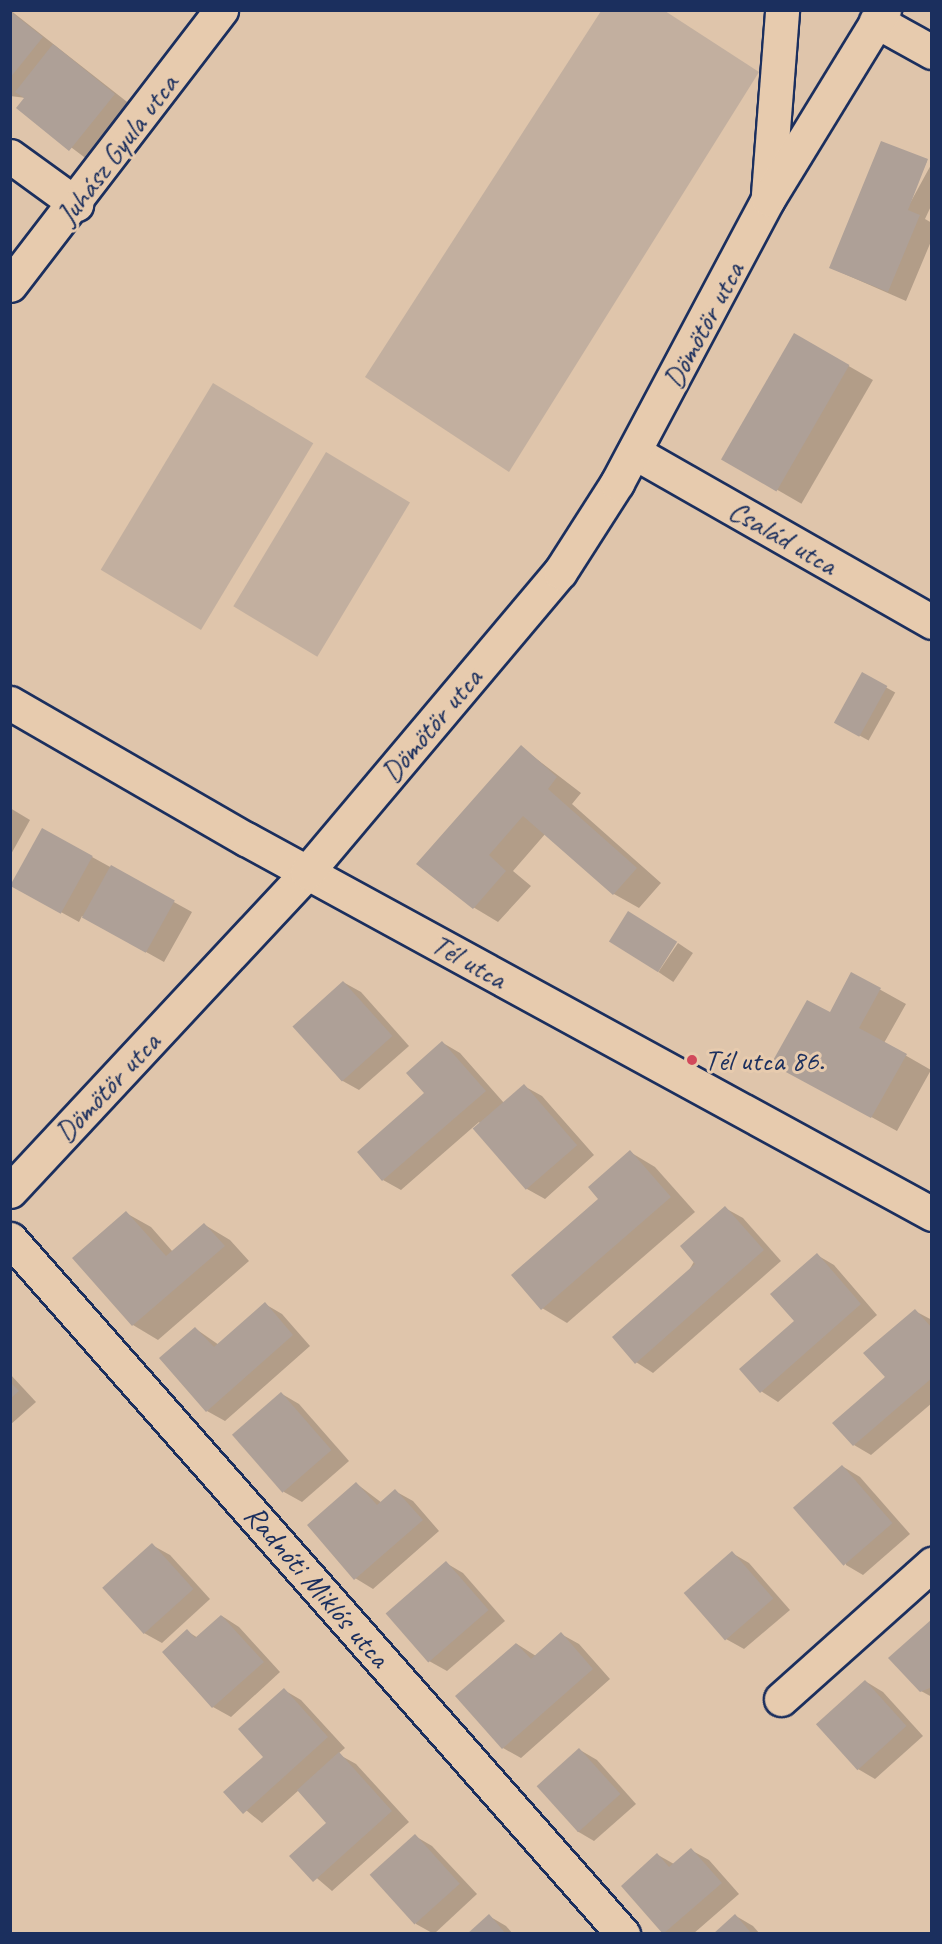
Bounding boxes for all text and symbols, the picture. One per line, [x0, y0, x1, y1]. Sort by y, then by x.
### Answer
street label: Juhász Gyula utca [49, 67, 185, 231]
street label: Dömötör utca [655, 256, 751, 394]
street label: Család utca [723, 492, 843, 582]
street label: Dömötör utca [373, 661, 489, 789]
street label: Tél utca [426, 926, 512, 996]
street label: Dömötör utca [47, 1024, 167, 1150]
place label: Tél utca 86. [704, 1042, 824, 1078]
marker: Tél utca 86. [685, 1053, 699, 1067]
street label: Radnóti Miklós utca [237, 1498, 397, 1674]

